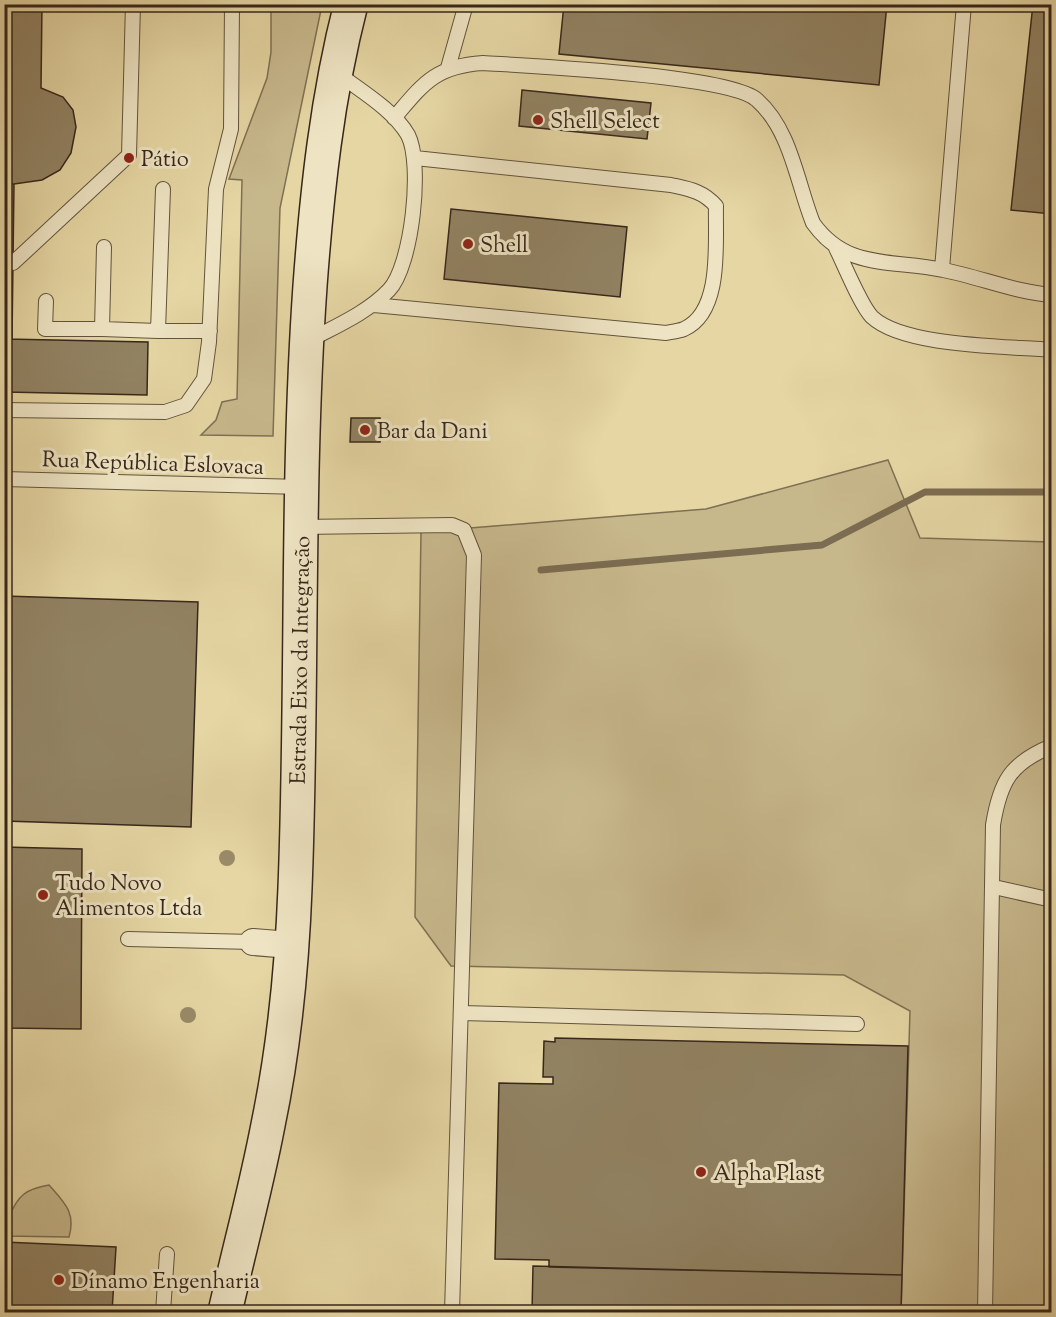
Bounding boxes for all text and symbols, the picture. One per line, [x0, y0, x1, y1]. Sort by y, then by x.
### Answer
place label: Shell Select [550, 107, 660, 139]
marker: Shell Select [531, 113, 545, 127]
place label: Pátio [141, 145, 189, 177]
marker: Pátio [122, 151, 136, 165]
place label: Shell [480, 231, 528, 263]
marker: Shell [461, 237, 475, 251]
place label: Bar da Dani [377, 417, 488, 449]
marker: Bar da Dani [358, 423, 372, 437]
street label: Rua República Eslovaca [41, 445, 264, 485]
street label: Estrada Eixo da Integração [284, 535, 320, 785]
place label: Tudo Novo Alimentos Ltda [55, 869, 202, 926]
marker: Tudo Novo Alimentos Ltda [36, 888, 50, 902]
place label: Alpha Plast [713, 1159, 822, 1191]
marker: Alpha Plast [694, 1165, 708, 1179]
place label: Dínamo Engenharia [71, 1267, 260, 1299]
marker: Dínamo Engenharia [52, 1273, 66, 1287]

